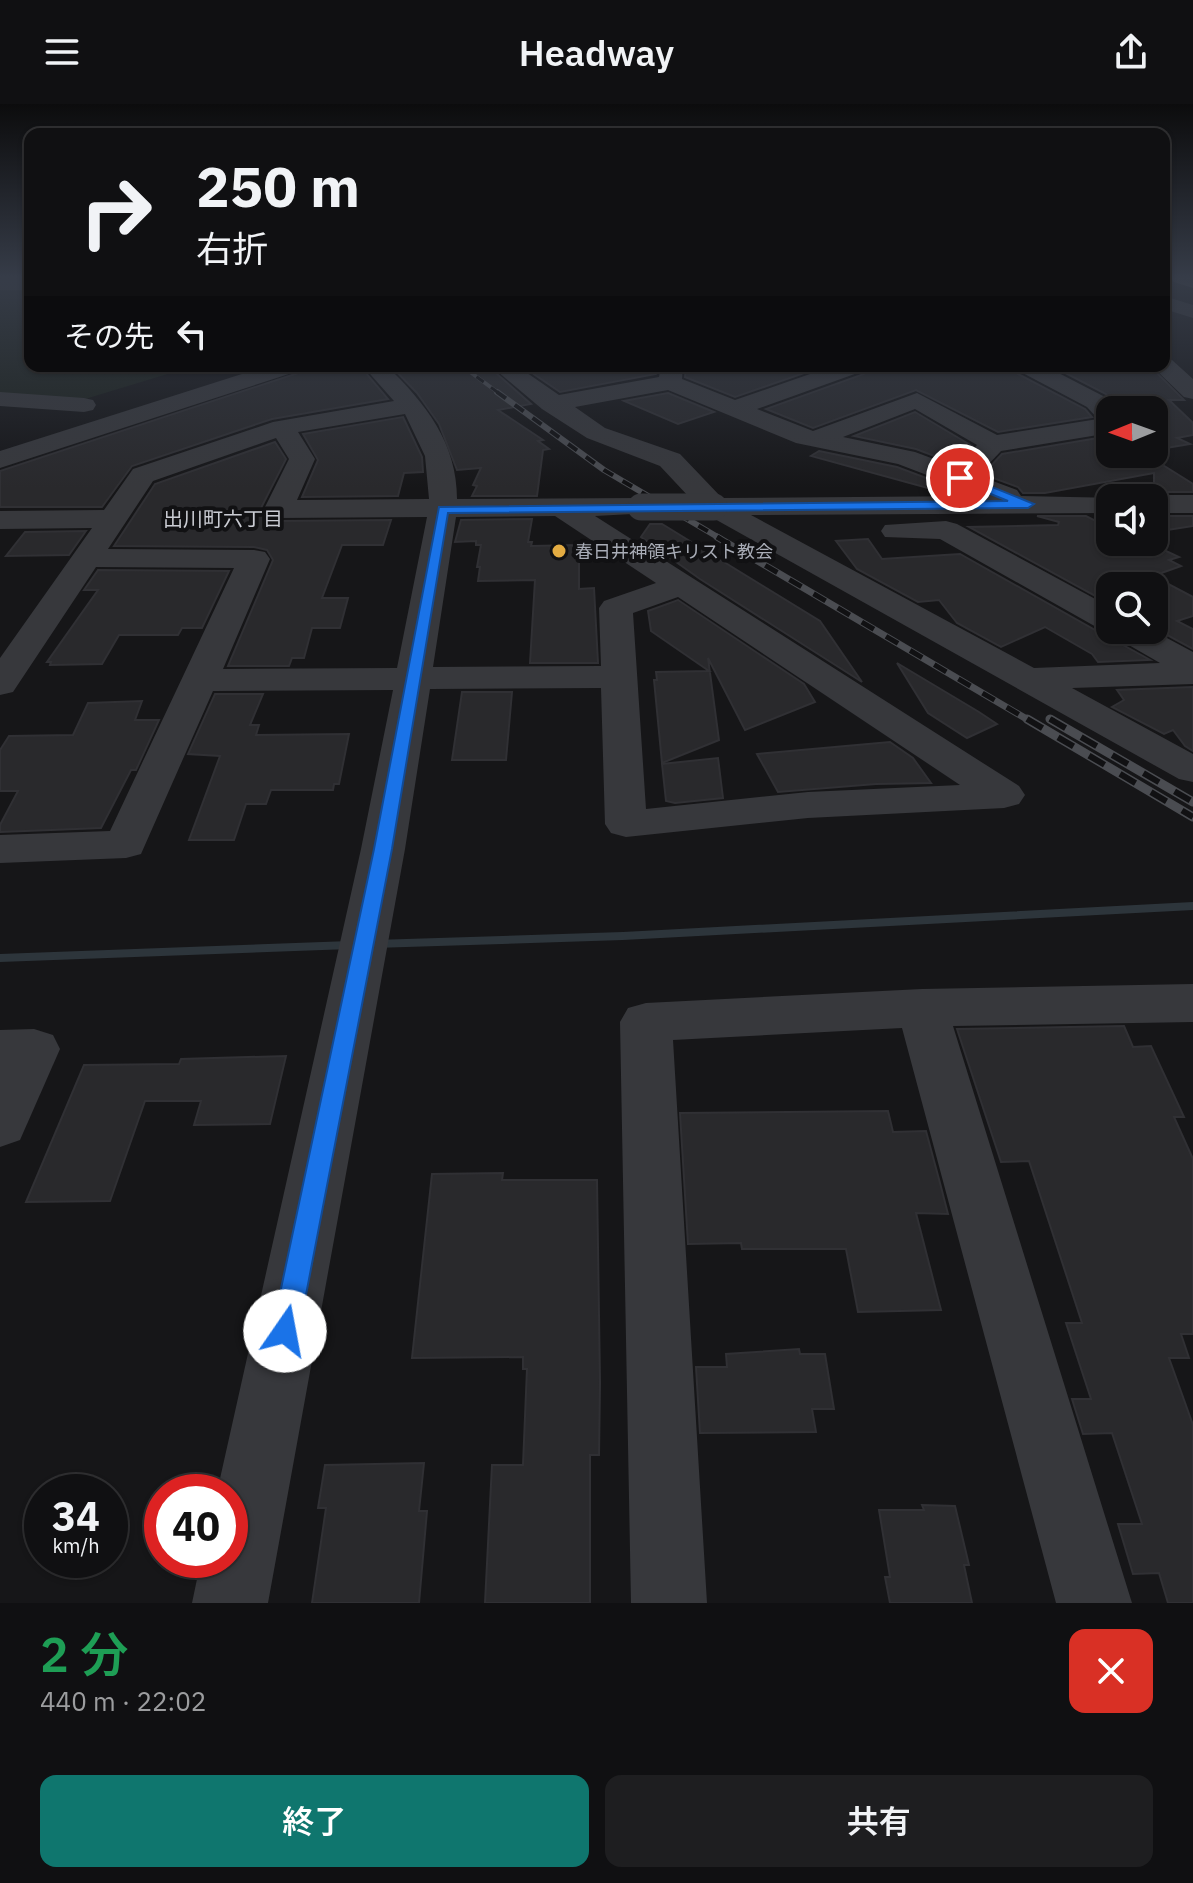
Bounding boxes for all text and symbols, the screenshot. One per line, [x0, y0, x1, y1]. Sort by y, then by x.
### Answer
text: Headway [519, 29, 674, 76]
icon: menu [40, 30, 84, 74]
icon: share [1109, 30, 1153, 74]
text: 250 m [196, 150, 360, 222]
icon: right [64, 160, 168, 264]
text: 右折 [196, 225, 268, 272]
icon: left [170, 312, 214, 356]
text: その先 [64, 316, 154, 355]
north arrow [1096, 396, 1168, 468]
map controls [1096, 396, 1168, 644]
pin [926, 444, 994, 512]
icon: arrive [938, 456, 982, 500]
button: sound [1096, 484, 1168, 556]
district label: 出川町六丁目 [163, 505, 283, 532]
place label: 春日井神領キリスト教会 [575, 540, 773, 563]
marker: 春日井神領キリスト教会 [550, 542, 568, 560]
button: search [1096, 572, 1168, 644]
position arrow [243, 1289, 327, 1373]
speed limit sign: 40 [144, 1474, 248, 1578]
text: 34 [52, 1490, 100, 1542]
text: km/h [52, 1532, 100, 1559]
text: 2 分 [40, 1623, 128, 1685]
button: close [1069, 1629, 1153, 1713]
text: 440 m · 22:02 [40, 1684, 206, 1718]
button: 終了 [40, 1775, 589, 1867]
button: 共有 [605, 1775, 1153, 1867]

